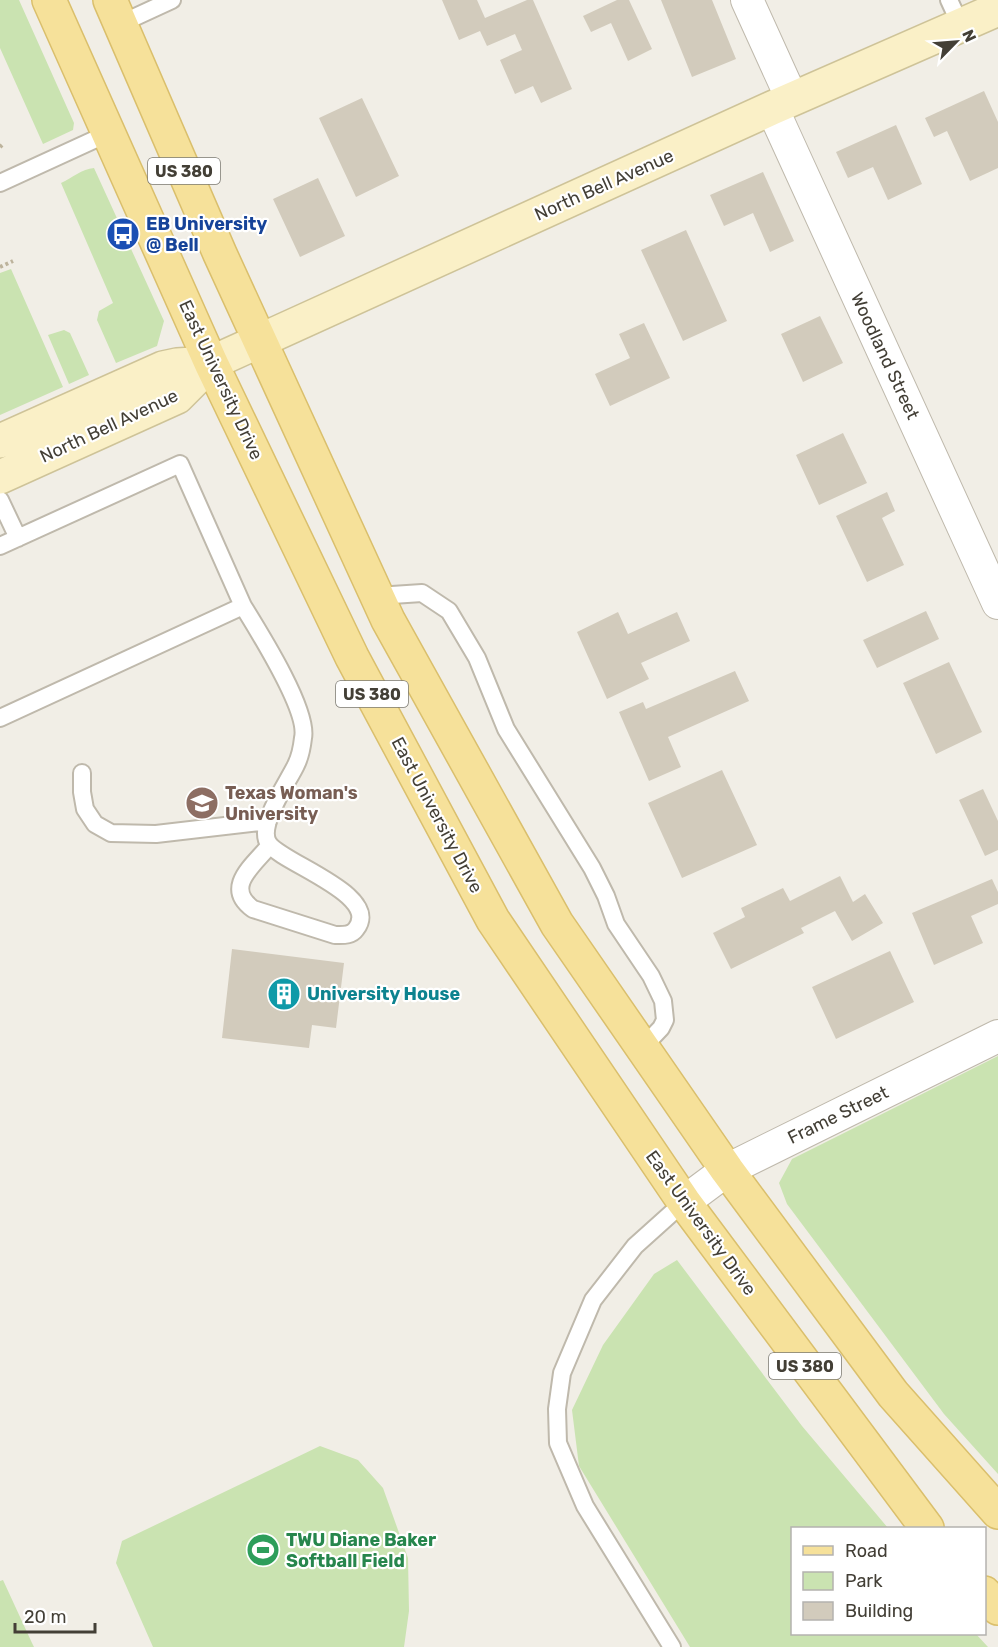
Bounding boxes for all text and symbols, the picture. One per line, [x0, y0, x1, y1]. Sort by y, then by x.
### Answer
north arrow [926, 12, 986, 72]
text: N [958, 27, 980, 45]
street label: North Bell Avenue [531, 144, 677, 226]
road number: US 380 [148, 158, 220, 184]
place label: EB University @ Bell [146, 213, 268, 256]
bus stop icon: EB University @ Bell [105, 216, 141, 252]
street label: Woodland Street [846, 289, 924, 423]
street label: East University Drive [174, 297, 268, 463]
street label: North Bell Avenue [36, 384, 182, 468]
road number: US 380 [336, 681, 408, 707]
street label: East University Drive [387, 733, 487, 897]
place label: Texas Woman's University [225, 782, 358, 825]
school or university icon: Texas Woman's University [184, 785, 220, 821]
building icon: University House [266, 976, 302, 1012]
place label: University House [307, 983, 461, 1005]
street label: Frame Street [784, 1081, 892, 1149]
street label: East University Drive [641, 1146, 761, 1300]
road number: US 380 [769, 1353, 841, 1379]
legend [791, 1527, 986, 1635]
place label: TWU Diane Baker Softball Field [286, 1529, 436, 1572]
sports icon: TWU Diane Baker Softball Field [245, 1532, 281, 1568]
text: Road [845, 1540, 888, 1562]
text: Park [845, 1570, 883, 1592]
scale bar [15, 1596, 94, 1634]
text: Building [845, 1600, 913, 1622]
text: 20 m [24, 1606, 66, 1628]

